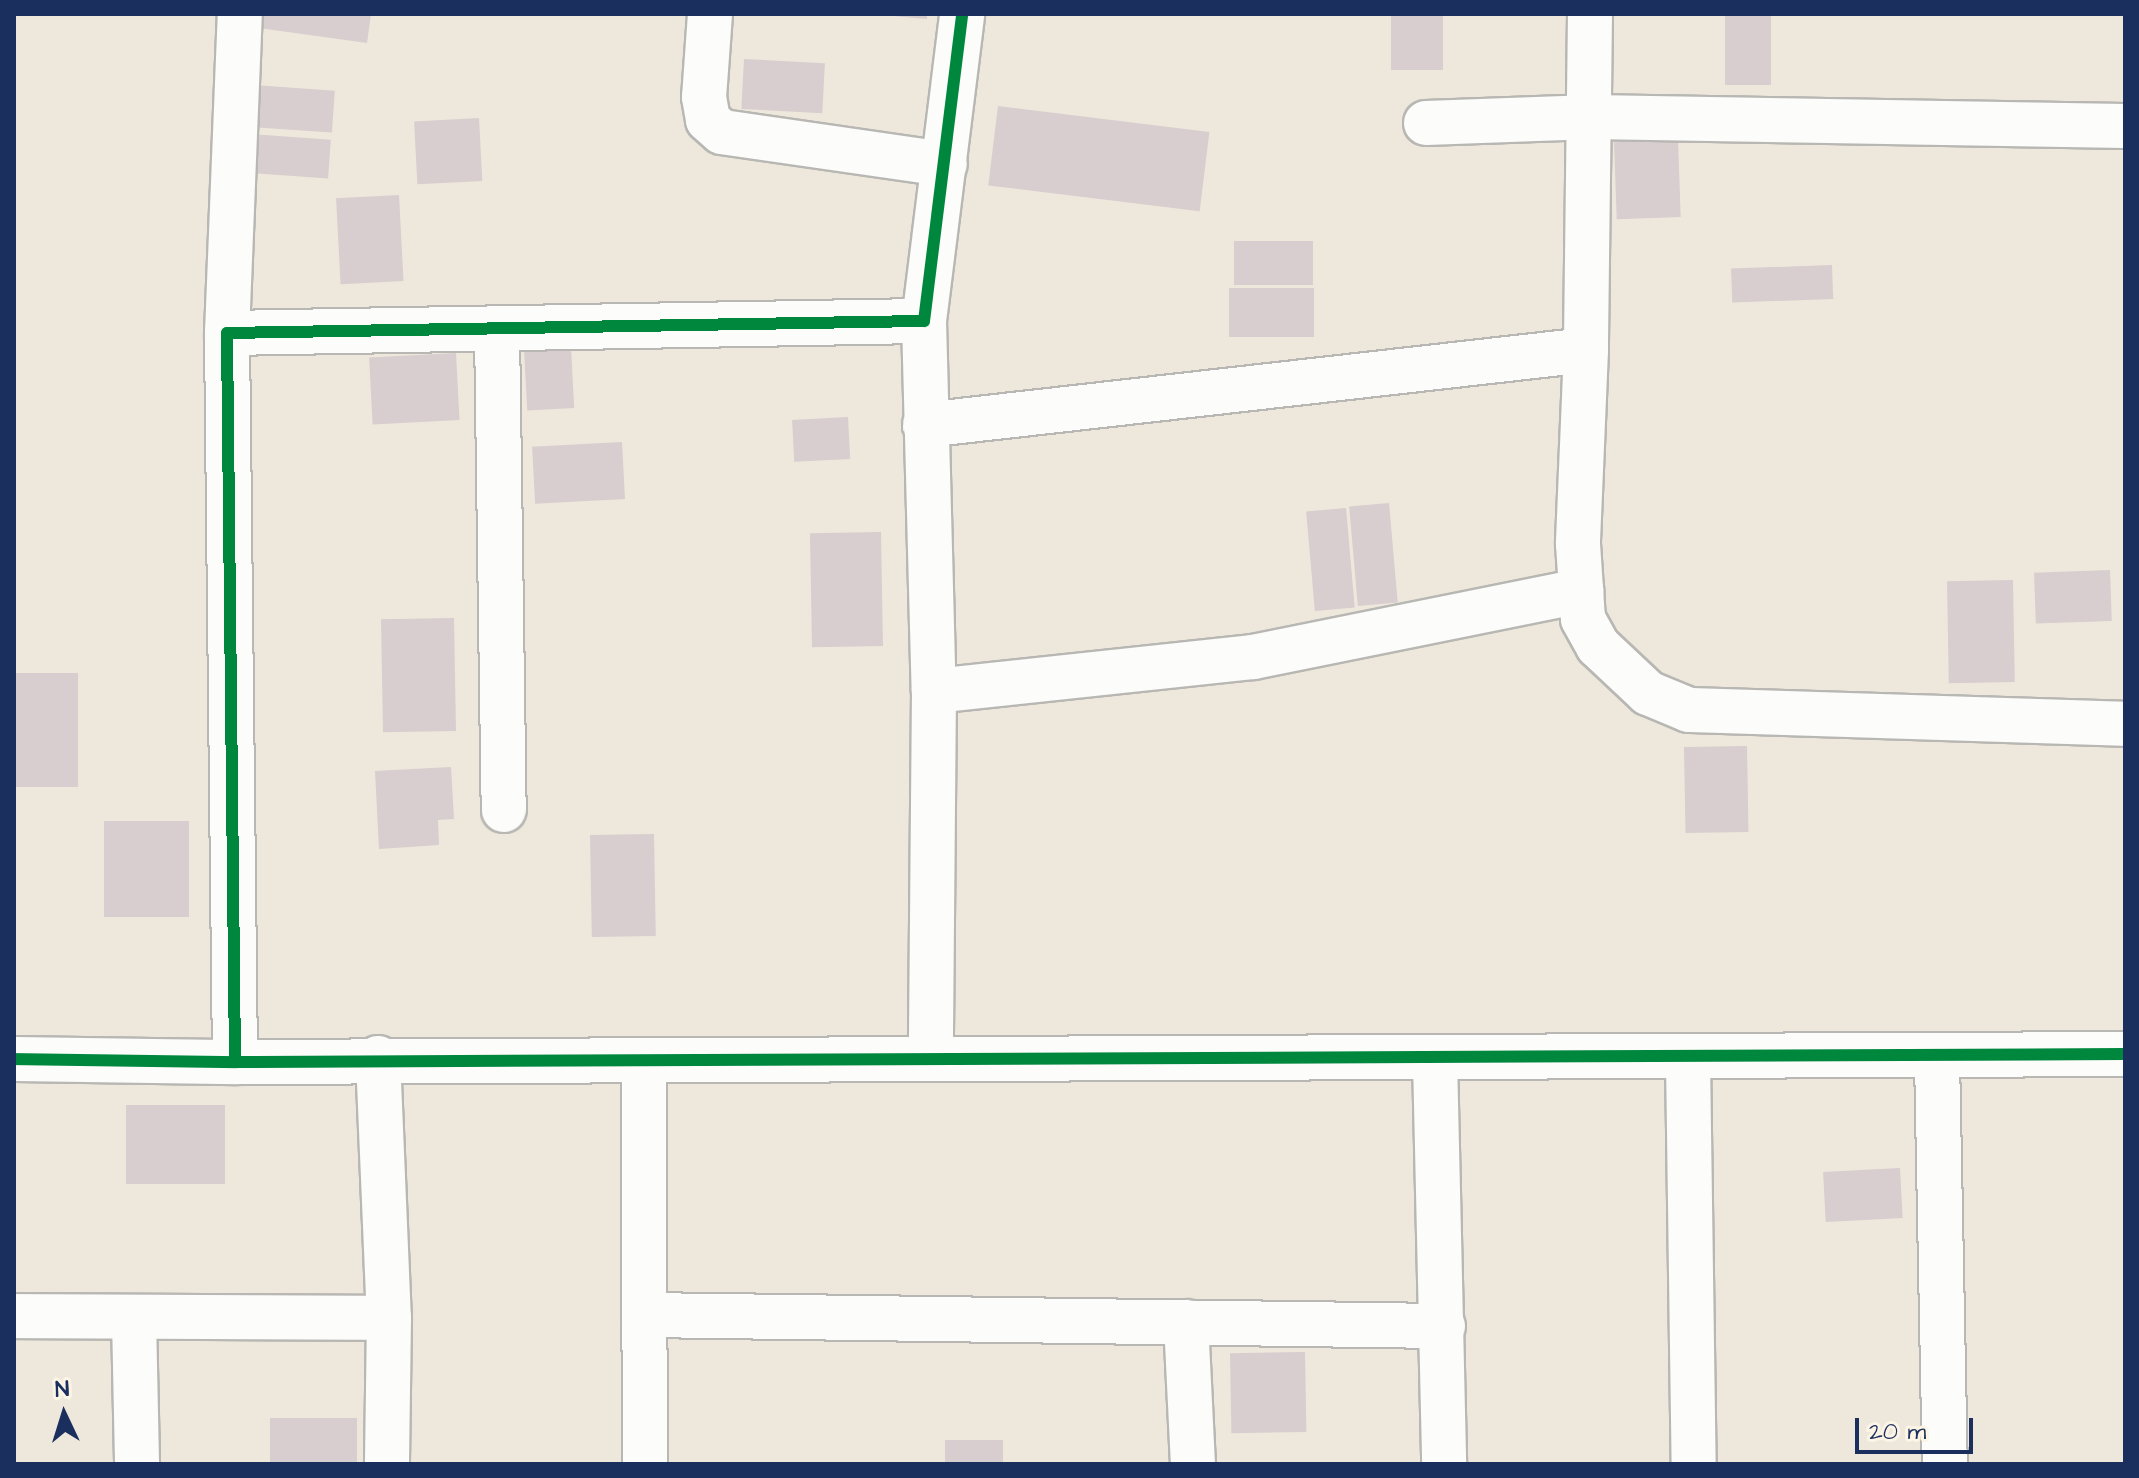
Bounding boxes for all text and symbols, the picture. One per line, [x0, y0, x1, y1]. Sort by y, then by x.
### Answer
north arrow [24, 1374, 104, 1454]
text: N [54, 1374, 70, 1406]
scale bar [1859, 1402, 1977, 1452]
text: 20 m [1869, 1415, 1926, 1449]

